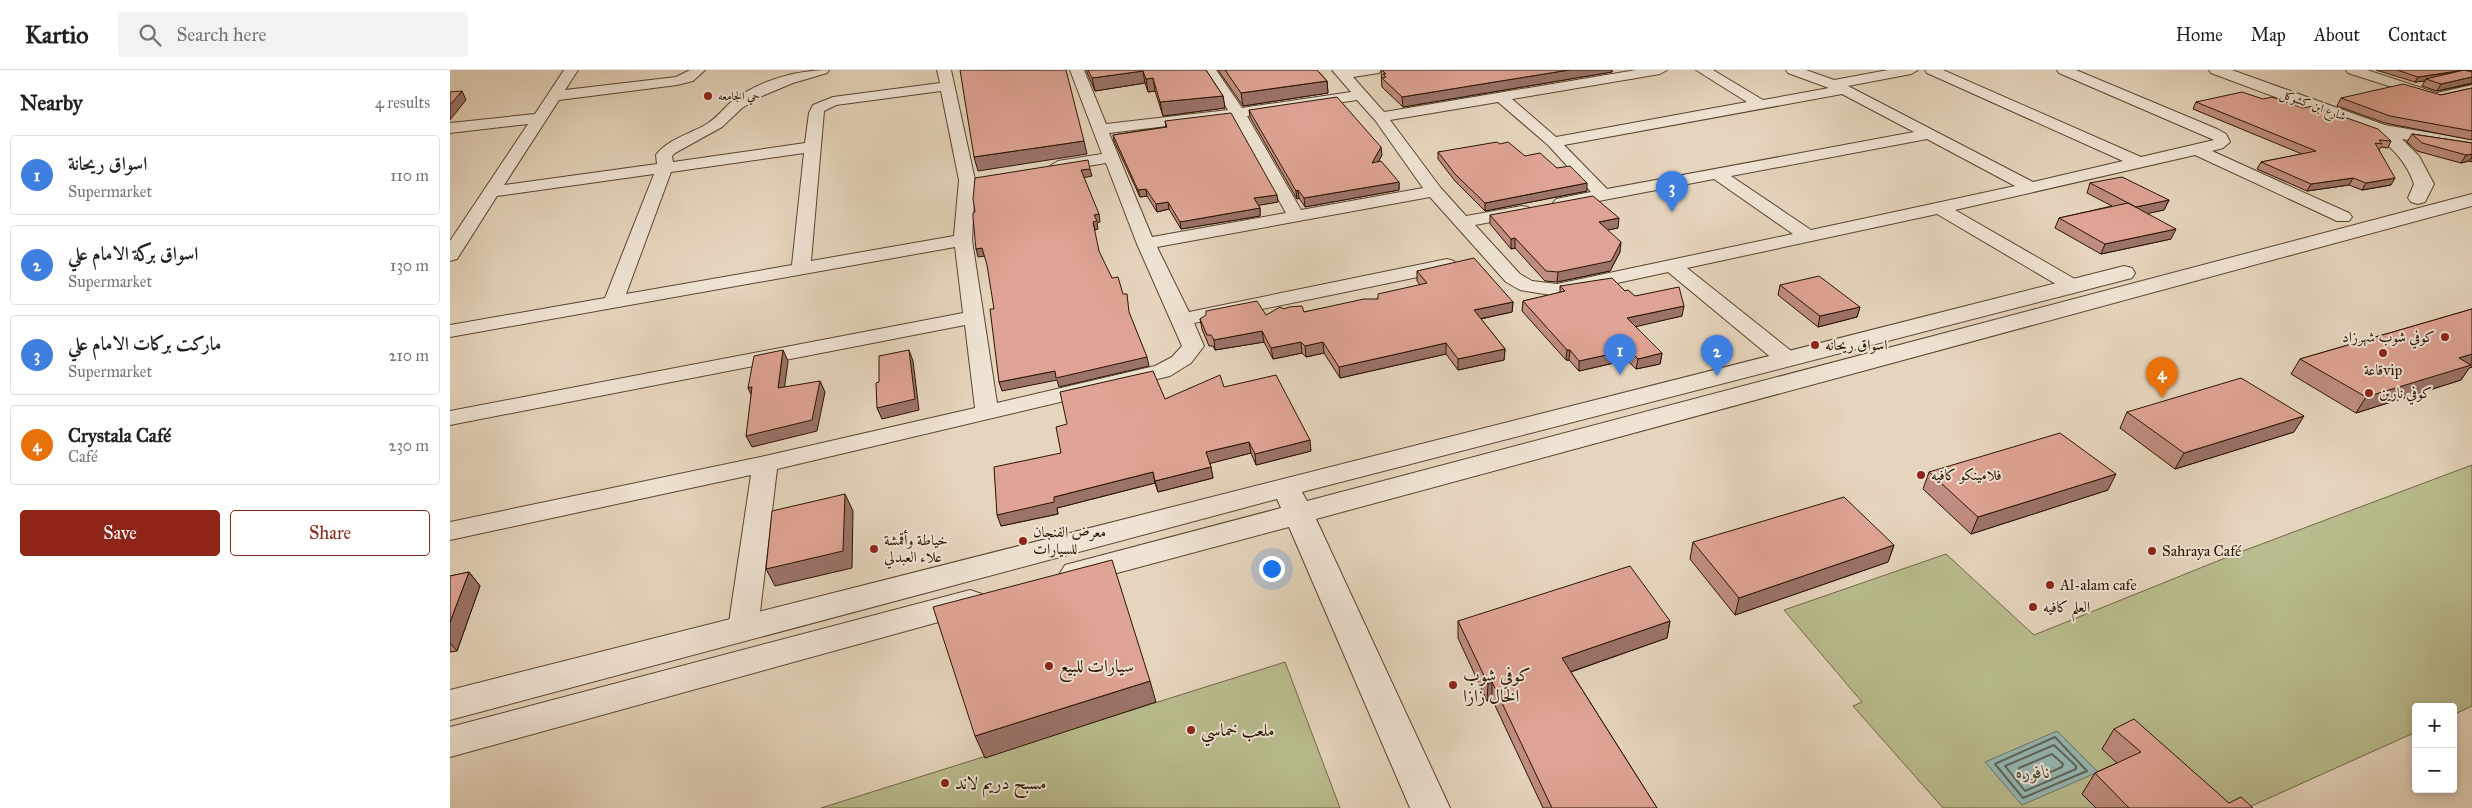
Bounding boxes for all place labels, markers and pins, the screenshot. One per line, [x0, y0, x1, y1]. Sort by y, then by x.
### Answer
place label: حي الجامعه [718, 89, 760, 106]
marker: حي الجامعه [702, 90, 714, 102]
pin: 3 [1656, 171, 1688, 212]
place label: كوفي شوب شهرزاد [2342, 328, 2435, 349]
marker: كوفي شوب شهرزاد [2439, 331, 2451, 343]
pin: 1 [1604, 334, 1636, 375]
pin: 2 [1701, 335, 1733, 376]
place label: اسواق ريحانه [1825, 336, 1888, 354]
marker: اسواق ريحانه [1809, 339, 1821, 351]
marker: قاعةvip [2377, 347, 2389, 359]
pin: 4 [2146, 357, 2178, 398]
place label: قاعةvip [2364, 361, 2402, 379]
place label: كوفي نارين [2379, 384, 2432, 405]
marker: كوفي نارين [2363, 387, 2375, 399]
place label: فلامينكو كافيه [1931, 466, 2002, 484]
marker: فلامينكو كافيه [1915, 469, 1927, 481]
place label: معرض الفنجان للسيارات [1033, 523, 1106, 558]
place label: خياطة وأقمشة علاء العبدلي [884, 529, 948, 569]
marker: معرض الفنجان للسيارات [1017, 535, 1029, 547]
place label: Sahraya Café [2162, 542, 2242, 560]
marker: خياطة وأقمشة علاء العبدلي [868, 543, 880, 555]
marker: Sahraya Café [2146, 545, 2158, 557]
place label: Al-alam cafe [2059, 576, 2137, 594]
marker: Al-alam cafe [2044, 579, 2056, 591]
place label: العلم كافيه [2043, 598, 2090, 622]
marker: العلم كافيه [2027, 601, 2039, 613]
place label: سيارات للبيع [1059, 655, 1134, 682]
marker: سيارات للبيع [1043, 660, 1055, 672]
place label: كوفي شوب الخال زازا [1463, 664, 1531, 707]
marker: كوفي شوب الخال زازا [1447, 679, 1459, 691]
place label: ملعب خماسي [1201, 719, 1275, 747]
marker: ملعب خماسي [1185, 724, 1197, 736]
place label: مسبح دريم لاند [955, 772, 1047, 799]
marker: مسبح دريم لاند [939, 777, 951, 789]

